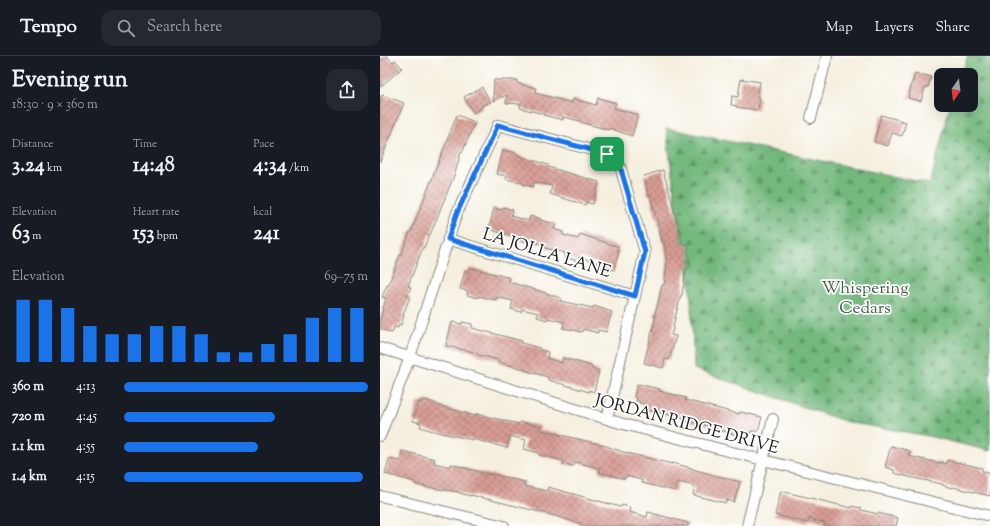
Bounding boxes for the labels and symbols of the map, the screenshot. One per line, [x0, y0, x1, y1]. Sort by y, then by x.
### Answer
north arrow [934, 68, 978, 112]
pin [590, 137, 624, 171]
street label: LA JOLLA LANE [479, 223, 613, 285]
park label: Whispering Cedars [821, 277, 909, 321]
street label: JORDAN RIDGE DRIVE [591, 389, 781, 461]

